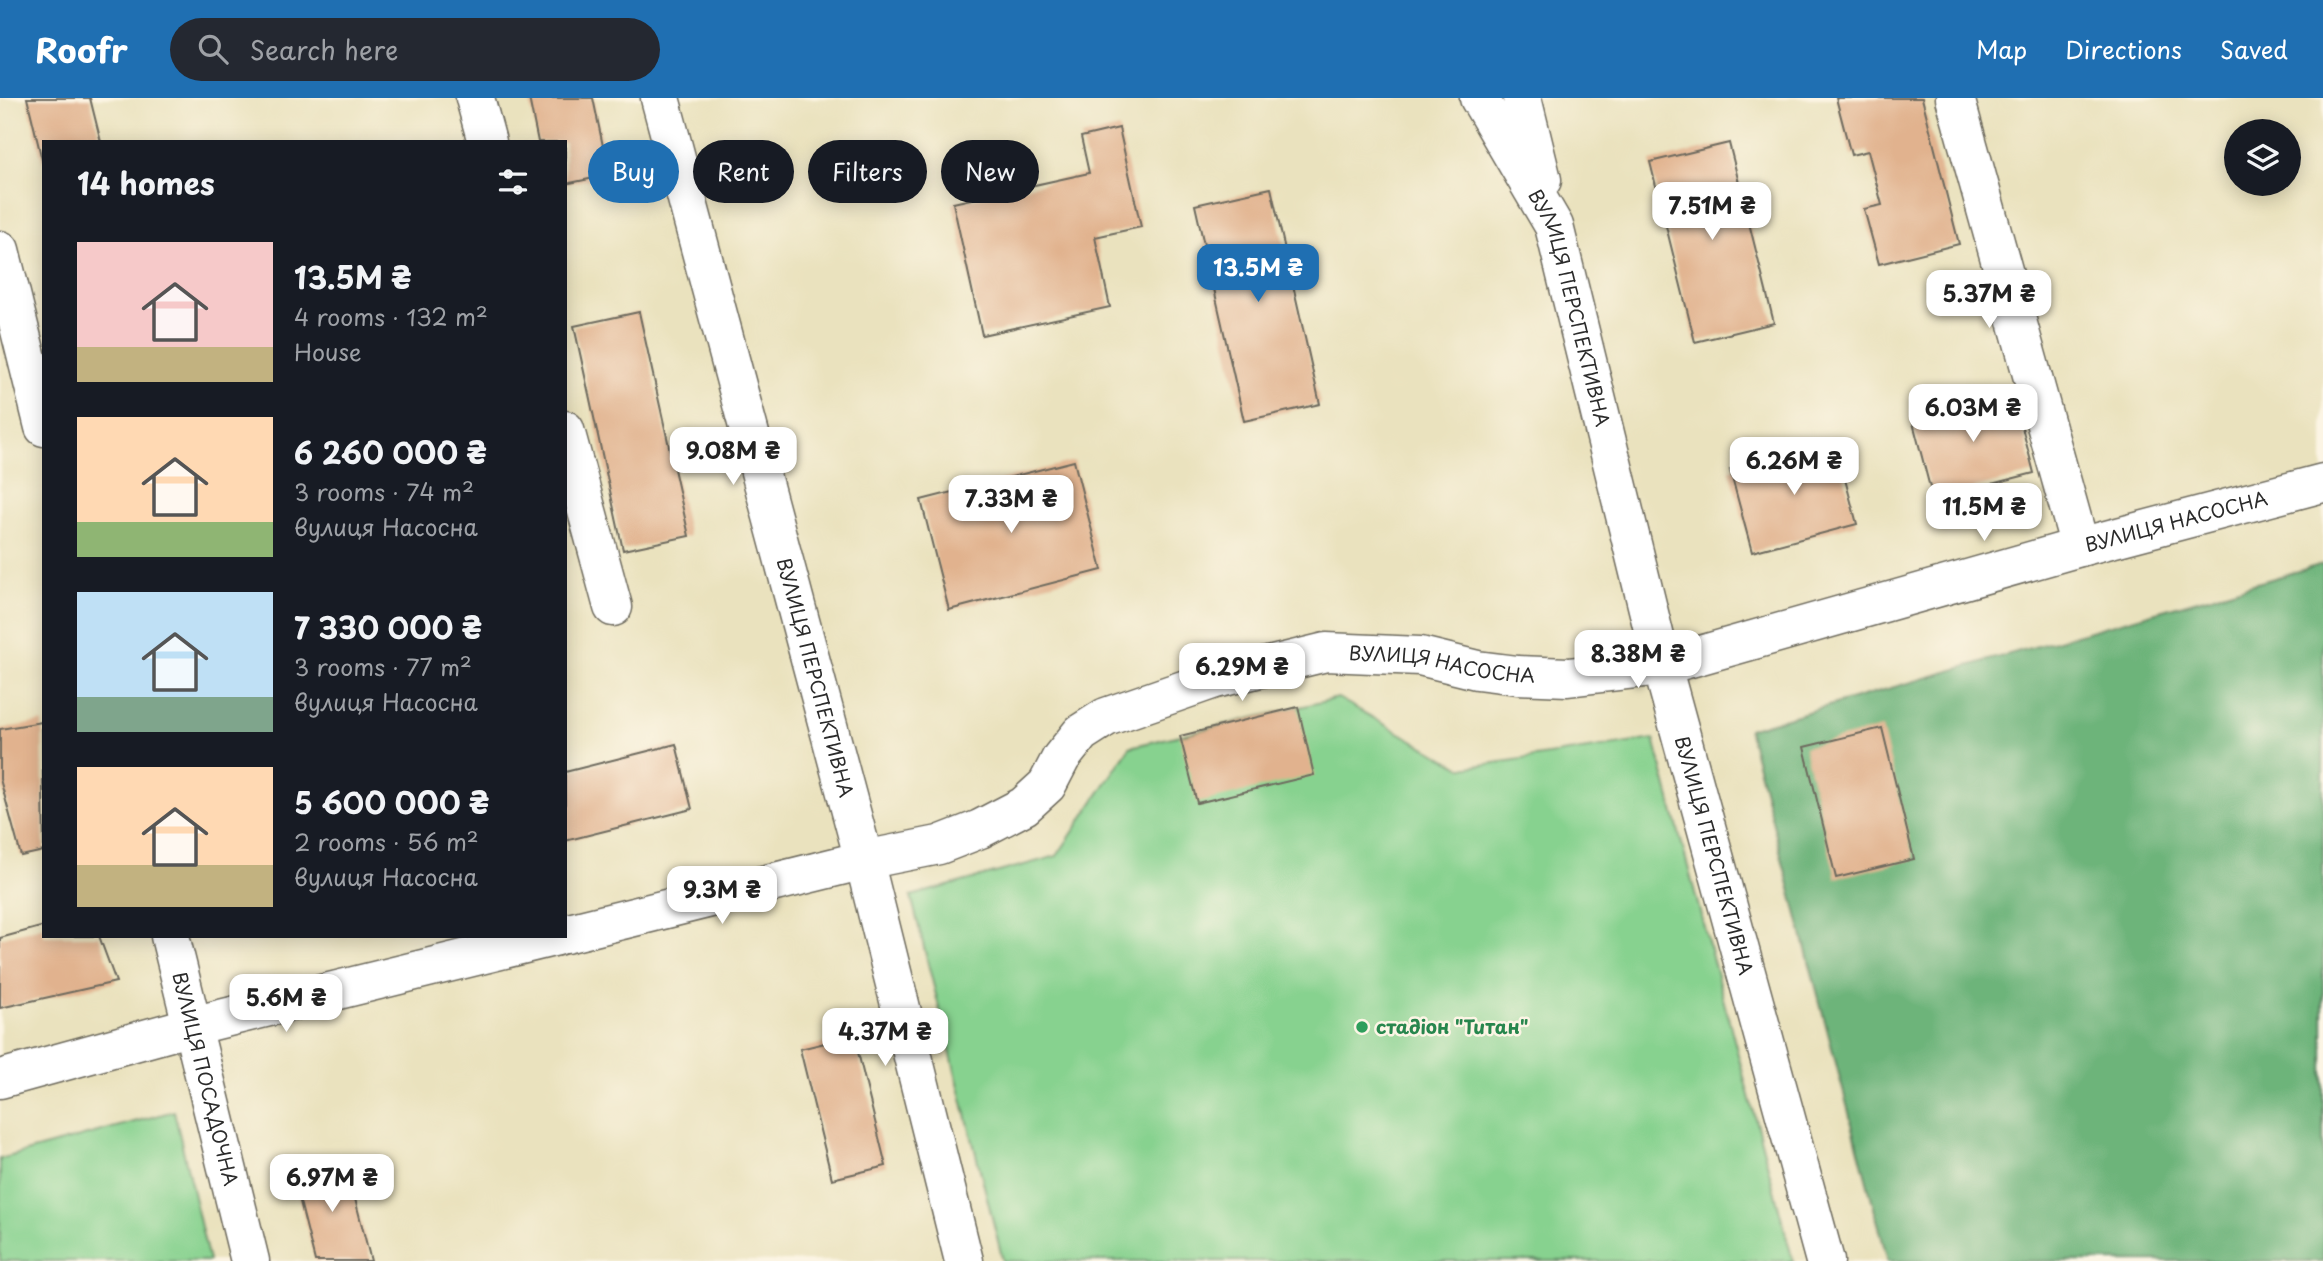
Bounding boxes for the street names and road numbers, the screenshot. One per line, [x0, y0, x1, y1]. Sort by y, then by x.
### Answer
street label: ВУЛИЦЯ ПЕРСПЕКТИВНА [1522, 183, 1618, 429]
street label: ВУЛИЦЯ НАСОСНА [2082, 483, 2270, 558]
street label: ВУЛИЦЯ ПЕРСПЕКТИВНА [771, 555, 862, 800]
street label: ВУЛИЦЯ НАСОСНА [1348, 638, 1535, 689]
street label: ВУЛИЦЯ ПЕРСПЕКТИВНА [1669, 733, 1761, 978]
street label: ВУЛИЦЯ ПОСАДОЧНА [166, 969, 246, 1188]

